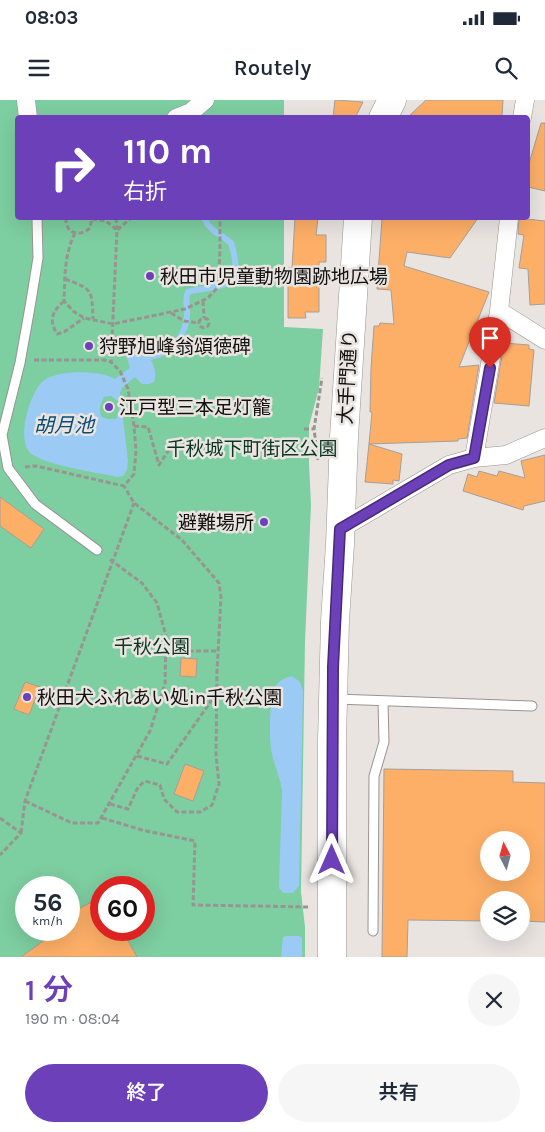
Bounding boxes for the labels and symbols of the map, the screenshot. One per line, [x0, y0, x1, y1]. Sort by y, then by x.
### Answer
place label: 秋田市児童動物園跡地広場 [160, 266, 388, 288]
marker: 秋田市児童動物園跡地広場 [144, 270, 156, 282]
pin [469, 317, 511, 368]
street label: 大手門通り [335, 329, 361, 425]
place label: 狩野旭峰翁頌徳碑 [99, 336, 251, 358]
marker: 狩野旭峰翁頌徳碑 [83, 340, 95, 352]
place label: 江戸型三本足灯籠 [119, 397, 271, 419]
marker: 江戸型三本足灯籠 [103, 401, 115, 413]
water label: 胡月池 [34, 414, 96, 437]
park label: 千秋城下町街区公園 [166, 438, 338, 460]
place label: 避難場所 [178, 512, 254, 534]
marker: 避難場所 [258, 516, 270, 528]
park label: 千秋公園 [114, 636, 190, 658]
place label: 秋田犬ふれあい処in千秋公園 [37, 687, 282, 709]
marker: 秋田犬ふれあい処in千秋公園 [21, 691, 33, 703]
north arrow [480, 831, 530, 881]
position arrow [305, 833, 357, 885]
speed limit sign: 60 [90, 876, 155, 941]

